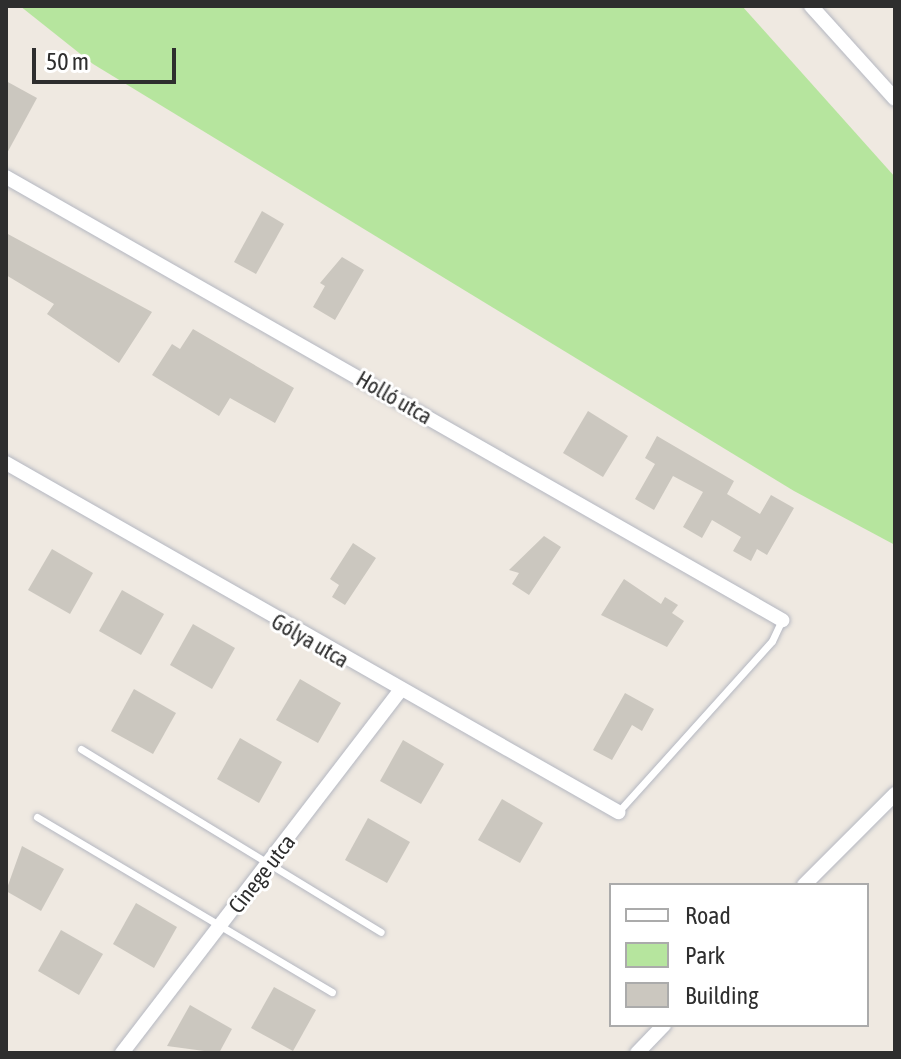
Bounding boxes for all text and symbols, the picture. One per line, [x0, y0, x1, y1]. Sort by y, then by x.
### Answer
scale bar [36, 32, 180, 82]
text: 50 m [46, 48, 89, 75]
street label: Holló utca [351, 366, 437, 430]
street label: Gólya utca [267, 608, 353, 674]
street label: Cinege utca [223, 829, 301, 919]
legend [609, 883, 869, 1027]
text: Road [685, 902, 731, 929]
text: Park [685, 942, 725, 969]
text: Building [685, 982, 758, 1009]

